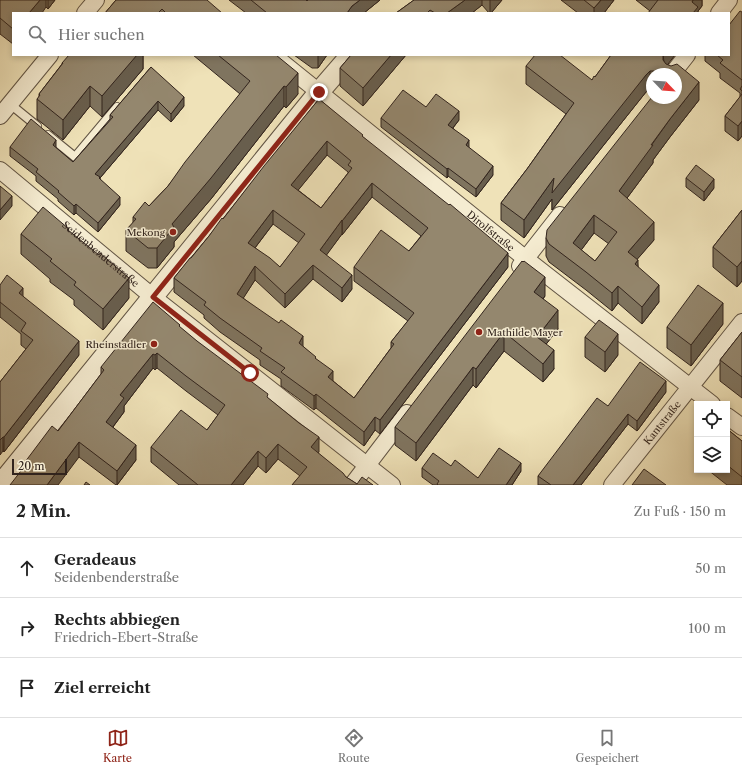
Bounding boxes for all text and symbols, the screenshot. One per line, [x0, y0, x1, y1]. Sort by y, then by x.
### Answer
search box [12, 12, 730, 56]
icon: search [26, 23, 48, 45]
text: Hier suchen [58, 25, 145, 44]
north arrow [646, 68, 682, 104]
route end [310, 83, 328, 101]
street label: Dirolfstraße [464, 208, 518, 255]
street label: Seidenbenderstraße [59, 218, 142, 290]
place label: Mekong [126, 226, 166, 239]
marker: Mekong [168, 227, 178, 237]
place label: Mathilde Mayer [487, 326, 563, 339]
marker: Mathilde Mayer [474, 327, 484, 337]
place label: Rheinstadler [86, 338, 147, 351]
marker: Rheinstadler [149, 339, 159, 349]
route start [241, 364, 259, 382]
street label: Kantstraße [641, 398, 684, 447]
map controls [694, 401, 730, 473]
button: locate [694, 401, 730, 437]
button: layers [694, 437, 730, 473]
scale bar [12, 457, 67, 476]
text: 20 m [18, 459, 44, 473]
text: 2 Min. [16, 501, 71, 521]
text: Zu Fuß · 150 m [634, 503, 726, 519]
text: Geradeaus [54, 550, 136, 569]
icon: ahead [16, 557, 38, 579]
text: 50 m [695, 560, 726, 576]
text: Seidenbenderstraße [54, 569, 179, 585]
text: Rechts abbiegen [54, 610, 180, 629]
icon: right [16, 617, 38, 639]
text: 100 m [688, 620, 726, 636]
text: Friedrich-Ebert-Straße [54, 629, 198, 645]
icon: arrive [16, 677, 38, 699]
text: Ziel erreicht [54, 678, 150, 697]
tab: Karte [103, 727, 132, 765]
tab: Route [338, 727, 370, 765]
tab: Gespeichert [576, 727, 639, 765]

